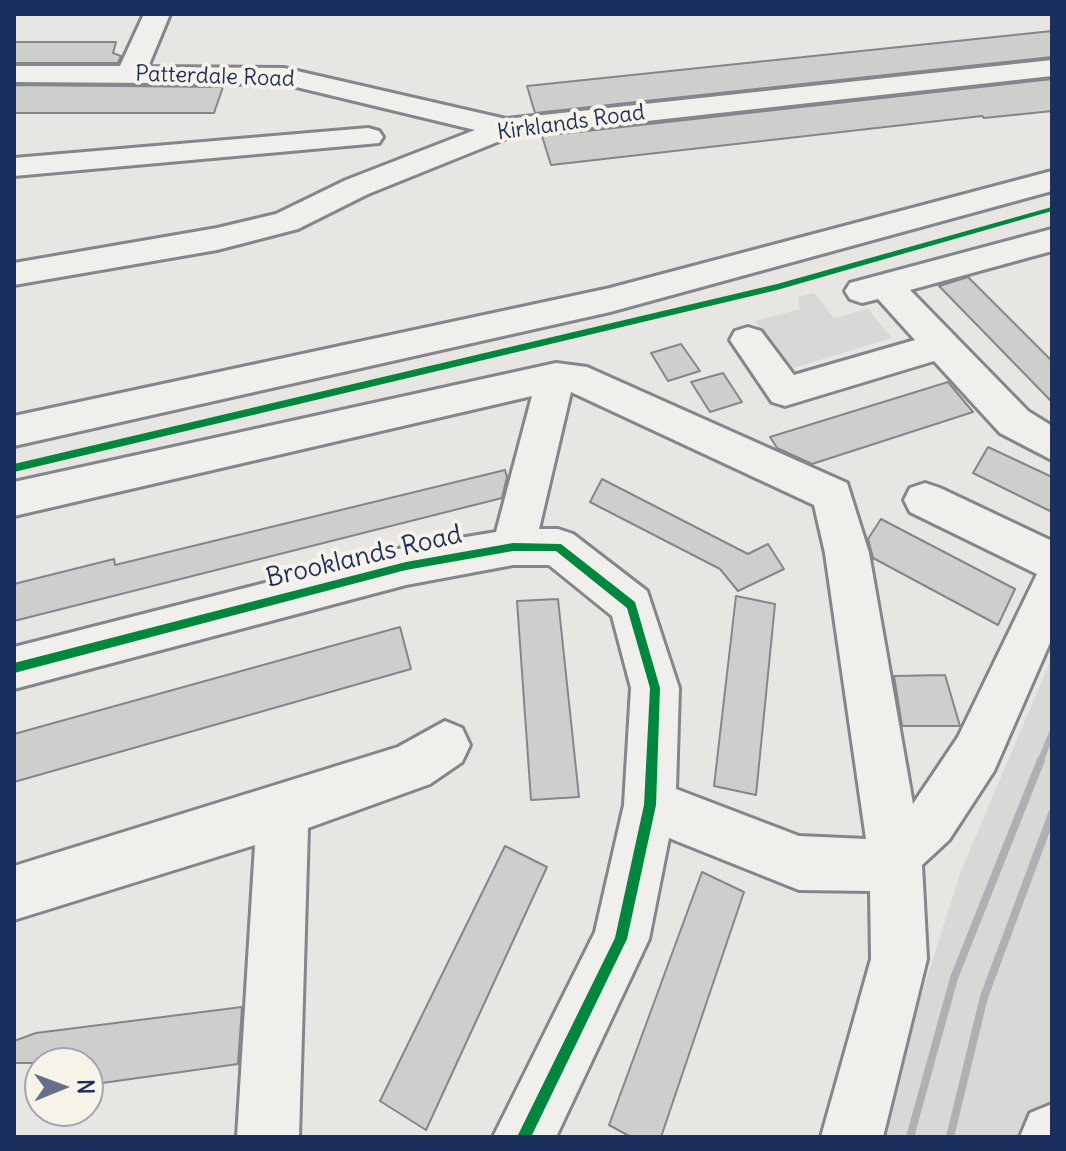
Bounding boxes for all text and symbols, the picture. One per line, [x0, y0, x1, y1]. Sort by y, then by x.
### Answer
street label: Patterdale Road [135, 61, 295, 93]
street label: Kirklands Road [496, 100, 646, 146]
street label: Brooklands Road [263, 519, 465, 595]
north arrow [24, 1047, 104, 1127]
text: N [72, 1079, 100, 1094]

